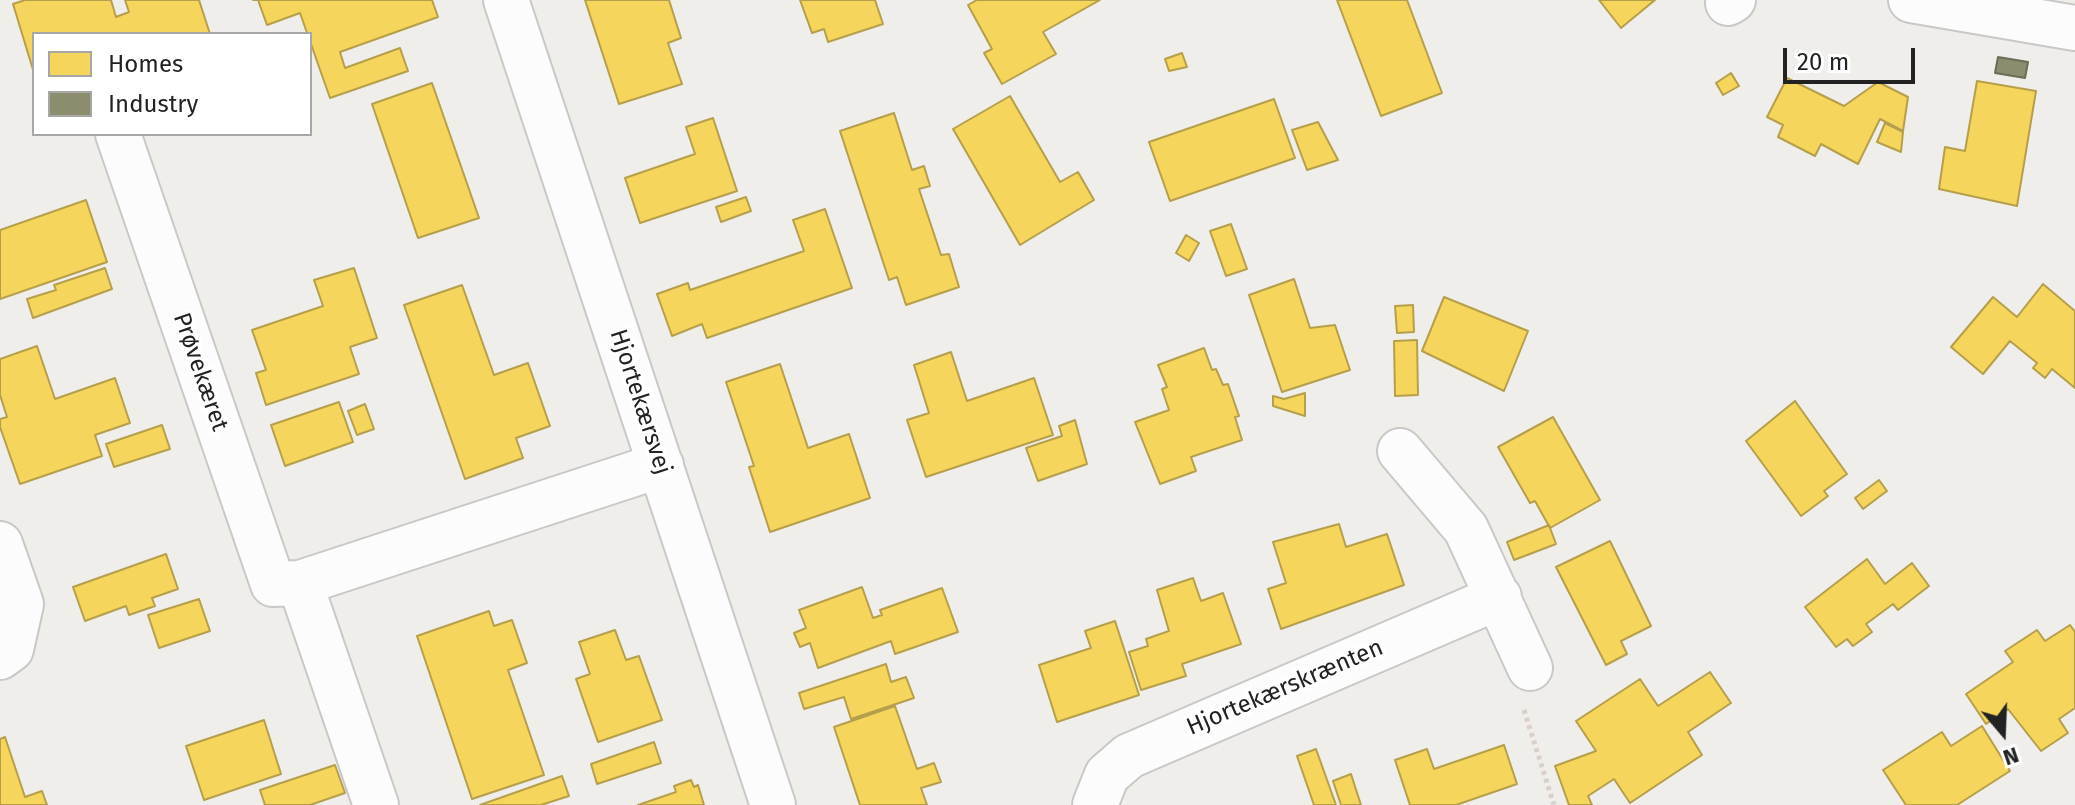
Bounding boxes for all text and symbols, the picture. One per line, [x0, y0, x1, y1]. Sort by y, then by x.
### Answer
legend [32, 32, 312, 136]
scale bar [1787, 32, 1919, 82]
text: 20 m [1797, 48, 1849, 76]
text: Homes [108, 50, 183, 78]
text: Industry [108, 90, 198, 118]
street label: Prøvekæret [166, 309, 234, 435]
street label: Hjortekærsvej [603, 326, 677, 478]
street label: Hjortekærskrænten [1182, 634, 1388, 742]
north arrow [1963, 693, 2043, 773]
text: N [2000, 741, 2022, 771]

